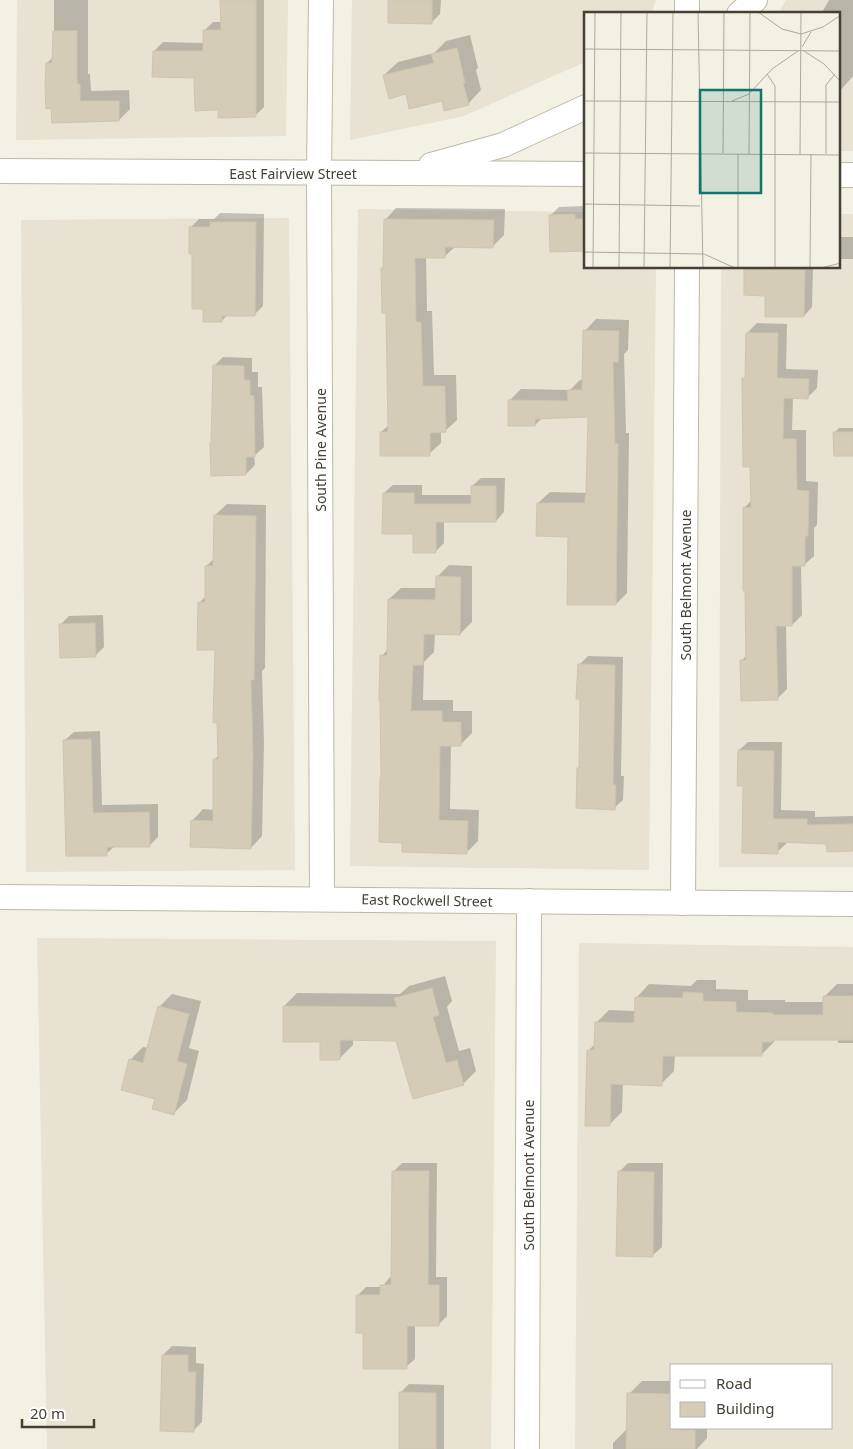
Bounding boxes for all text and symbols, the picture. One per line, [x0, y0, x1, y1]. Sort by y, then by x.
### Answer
inset map [584, 12, 840, 269]
street label: East Fairview Street [229, 164, 357, 183]
street label: South Pine Avenue [311, 388, 330, 512]
street label: South Belmont Avenue [676, 509, 695, 660]
street label: East Rockwell Street [361, 889, 493, 911]
street label: South Belmont Avenue [519, 1099, 538, 1250]
legend [670, 1364, 833, 1429]
text: Road [716, 1373, 752, 1393]
scale bar [22, 1396, 95, 1428]
text: Building [716, 1398, 774, 1418]
text: 20 m [30, 1403, 65, 1423]

